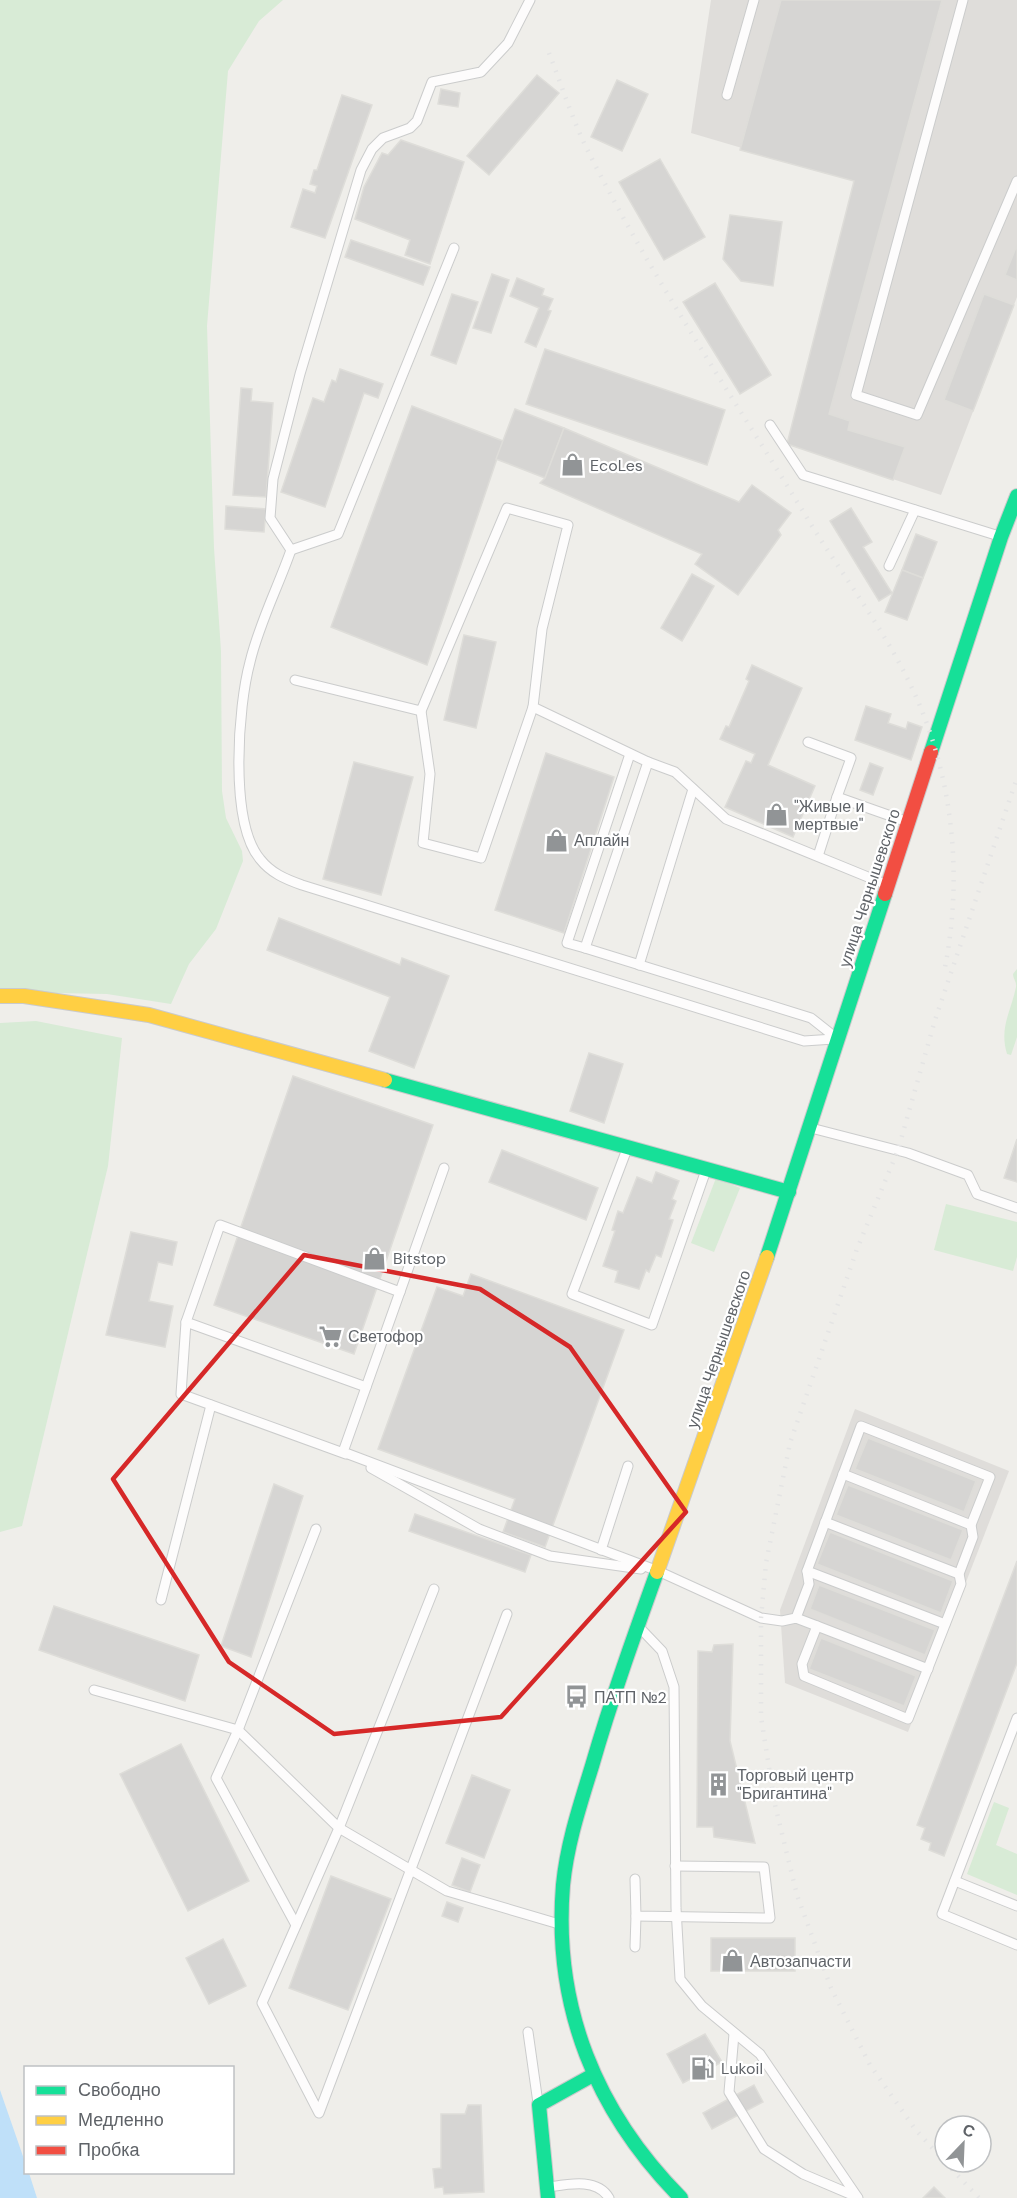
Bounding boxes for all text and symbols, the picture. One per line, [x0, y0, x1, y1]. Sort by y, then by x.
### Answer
shop icon: EcoLes [559, 452, 585, 478]
place label: EcoLes [590, 455, 643, 476]
place label: "Живые и мертвые" [794, 796, 864, 835]
shop icon: "Живые и мертвые" [763, 802, 789, 828]
street label: улица Чернышевского [834, 806, 905, 970]
shop icon: Аплайн [543, 827, 569, 853]
place label: Аплайн [574, 830, 629, 851]
shop icon: Bitstop [362, 1245, 388, 1271]
place label: Bitstop [393, 1248, 446, 1269]
street label: улица Чернышевского [682, 1267, 755, 1431]
supermarket icon: Светофор [317, 1323, 343, 1349]
place label: Светофор [348, 1326, 423, 1347]
bus stop icon: ПАТП №2 [563, 1684, 589, 1710]
place label: ПАТП №2 [594, 1687, 667, 1708]
place label: Торговый центр "Бригантина" [737, 1765, 854, 1804]
building icon: Торговый центр "Бригантина" [706, 1771, 732, 1797]
shop icon: Автозапчасти [719, 1948, 745, 1974]
place label: Автозапчасти [750, 1951, 851, 1972]
fuel station icon: Lukoil [690, 2055, 716, 2081]
place label: Lukoil [721, 2058, 763, 2079]
legend [24, 2066, 234, 2174]
text: Свободно [78, 2078, 161, 2102]
text: Медленно [78, 2108, 164, 2132]
north arrow [933, 2114, 993, 2174]
text: С [959, 2119, 978, 2143]
text: Пробка [78, 2138, 141, 2162]

